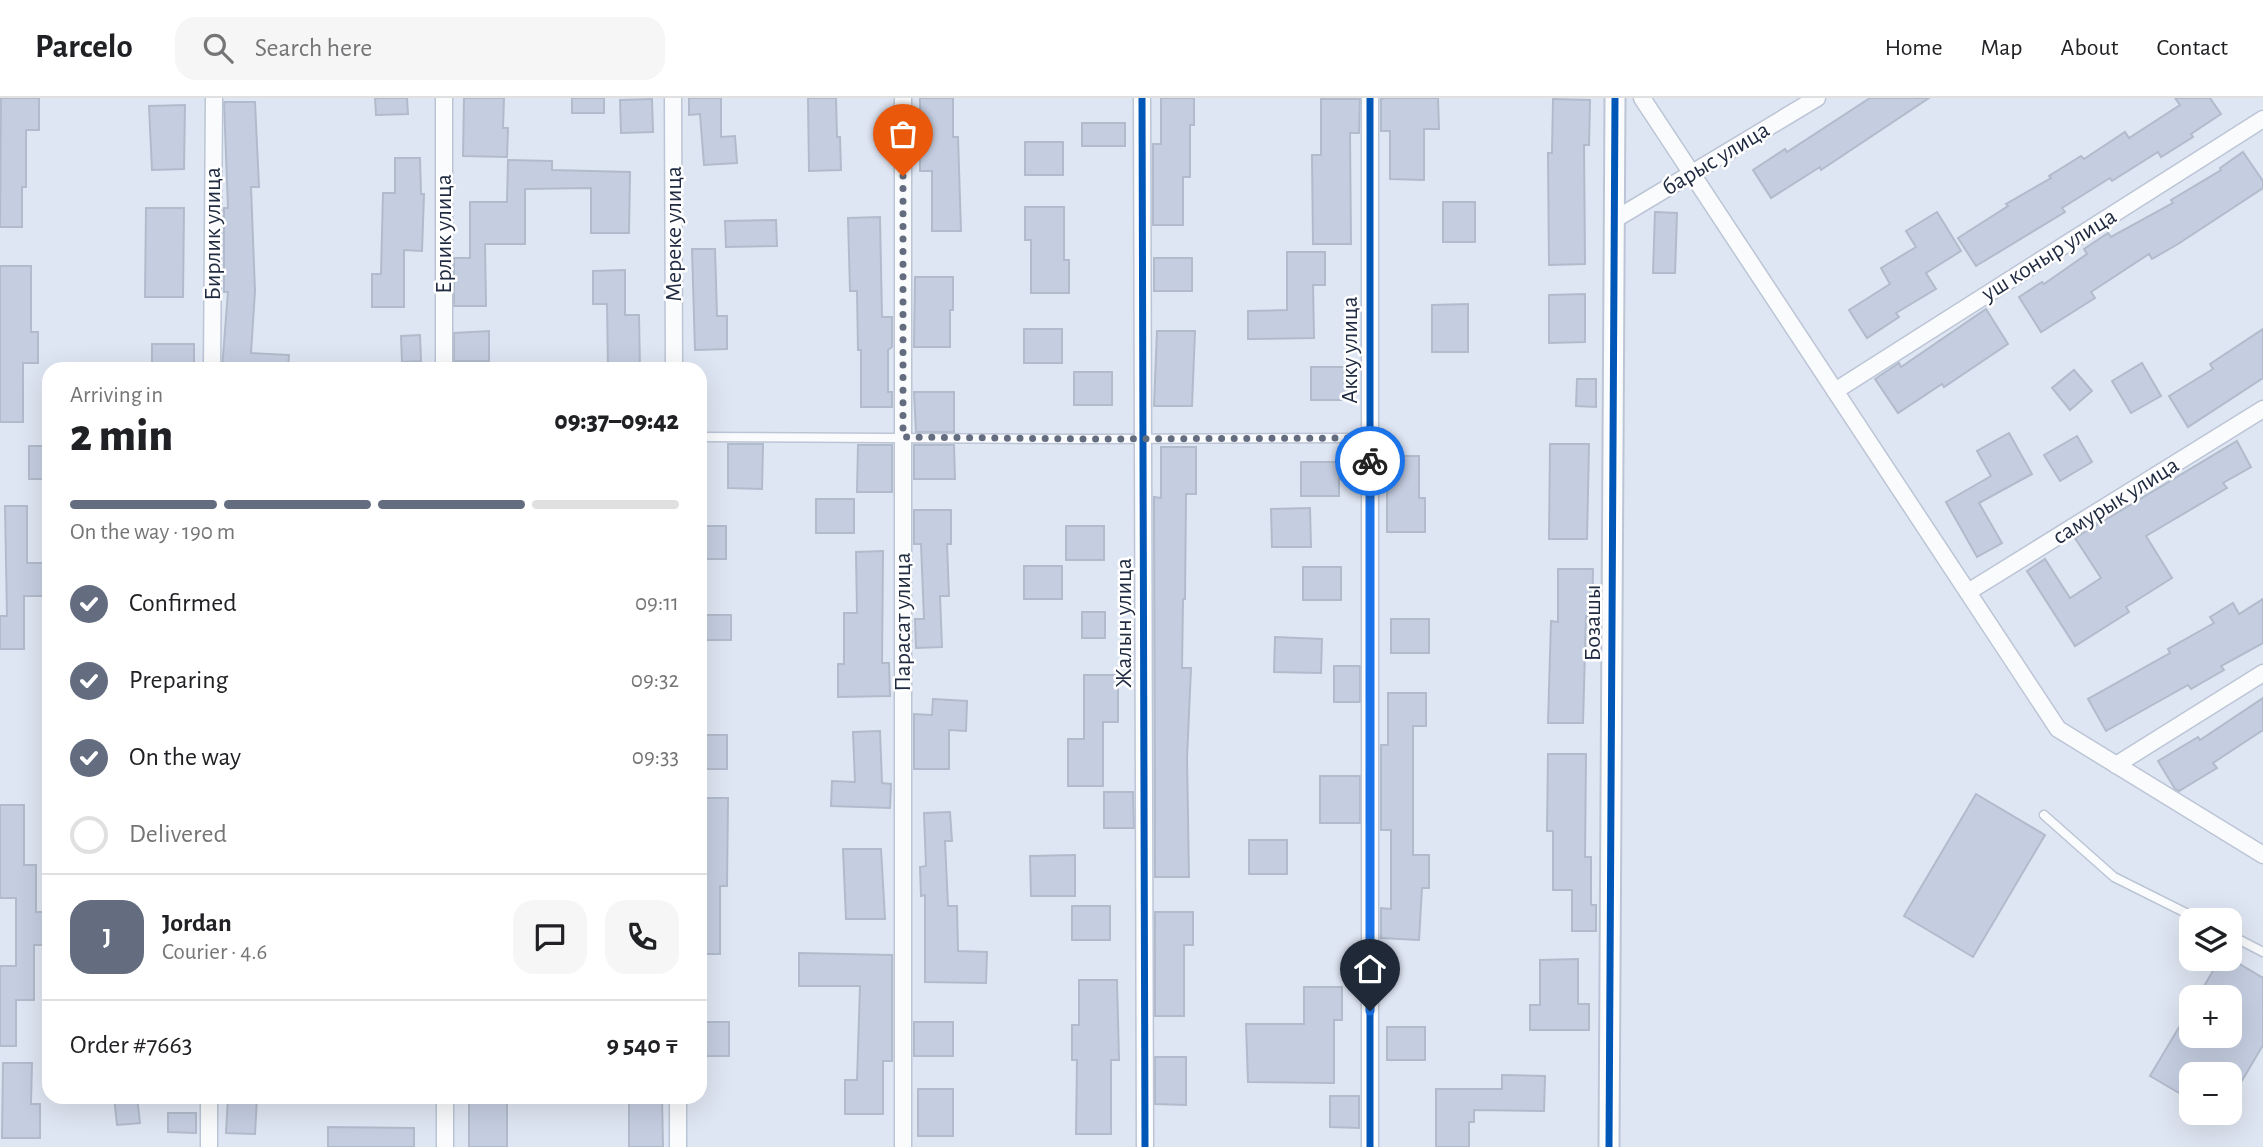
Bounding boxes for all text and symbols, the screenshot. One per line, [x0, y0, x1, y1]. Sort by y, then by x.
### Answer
search box [175, 17, 665, 80]
icon: search [199, 29, 237, 67]
text: Parcelo [35, 31, 133, 64]
text: Search here [255, 35, 372, 61]
text: Home [1885, 36, 1943, 60]
text: Map [1981, 36, 2023, 60]
text: About [2061, 36, 2118, 60]
text: Contact [2156, 36, 2228, 60]
pin [873, 104, 933, 176]
icon: bag [884, 115, 922, 153]
street label: барыс улица [1658, 118, 1774, 200]
street label: Мереке улица [662, 166, 686, 302]
street label: Бирлик улица [201, 167, 225, 301]
street label: Ерлик улица [432, 174, 456, 294]
street label: уш коныр улица [1977, 204, 2121, 306]
street label: Акку улица [1338, 296, 1362, 404]
text: Arriving in [70, 384, 163, 407]
text: 09:37–09:42 [554, 408, 679, 434]
text: 2 min [70, 413, 173, 459]
courier [1335, 426, 1405, 496]
icon: bike [1351, 442, 1389, 480]
street label: самурык улица [2049, 453, 2183, 549]
text: On the way · 190 m [70, 521, 235, 544]
street label: Парасат улица [891, 552, 915, 692]
street label: Жалын улица [1112, 558, 1136, 688]
street label: Бозашы [1581, 584, 1605, 662]
icon: check [70, 585, 108, 623]
text: Confirmed [129, 590, 237, 616]
text: 09:11 [635, 592, 679, 615]
icon: check [70, 662, 108, 700]
text: Preparing [129, 667, 228, 693]
text: 09:32 [631, 669, 679, 692]
icon: check [70, 739, 108, 777]
text: On the way [129, 744, 241, 770]
text: 09:33 [632, 746, 679, 769]
text: Delivered [129, 821, 227, 847]
button: chat [513, 900, 587, 974]
button: phone [605, 900, 679, 974]
map controls [2179, 908, 2242, 1125]
button: layers [2179, 908, 2242, 971]
text: Jordan [162, 910, 232, 936]
text: J [103, 924, 111, 950]
pin [1340, 939, 1400, 1011]
text: Courier · 4.6 [162, 941, 267, 964]
icon: home [1351, 950, 1389, 988]
button: + [2179, 985, 2242, 1048]
text: Order #7663 [70, 1032, 192, 1058]
text: 9 540 ₸ [607, 1032, 679, 1058]
button: − [2179, 1062, 2242, 1125]

